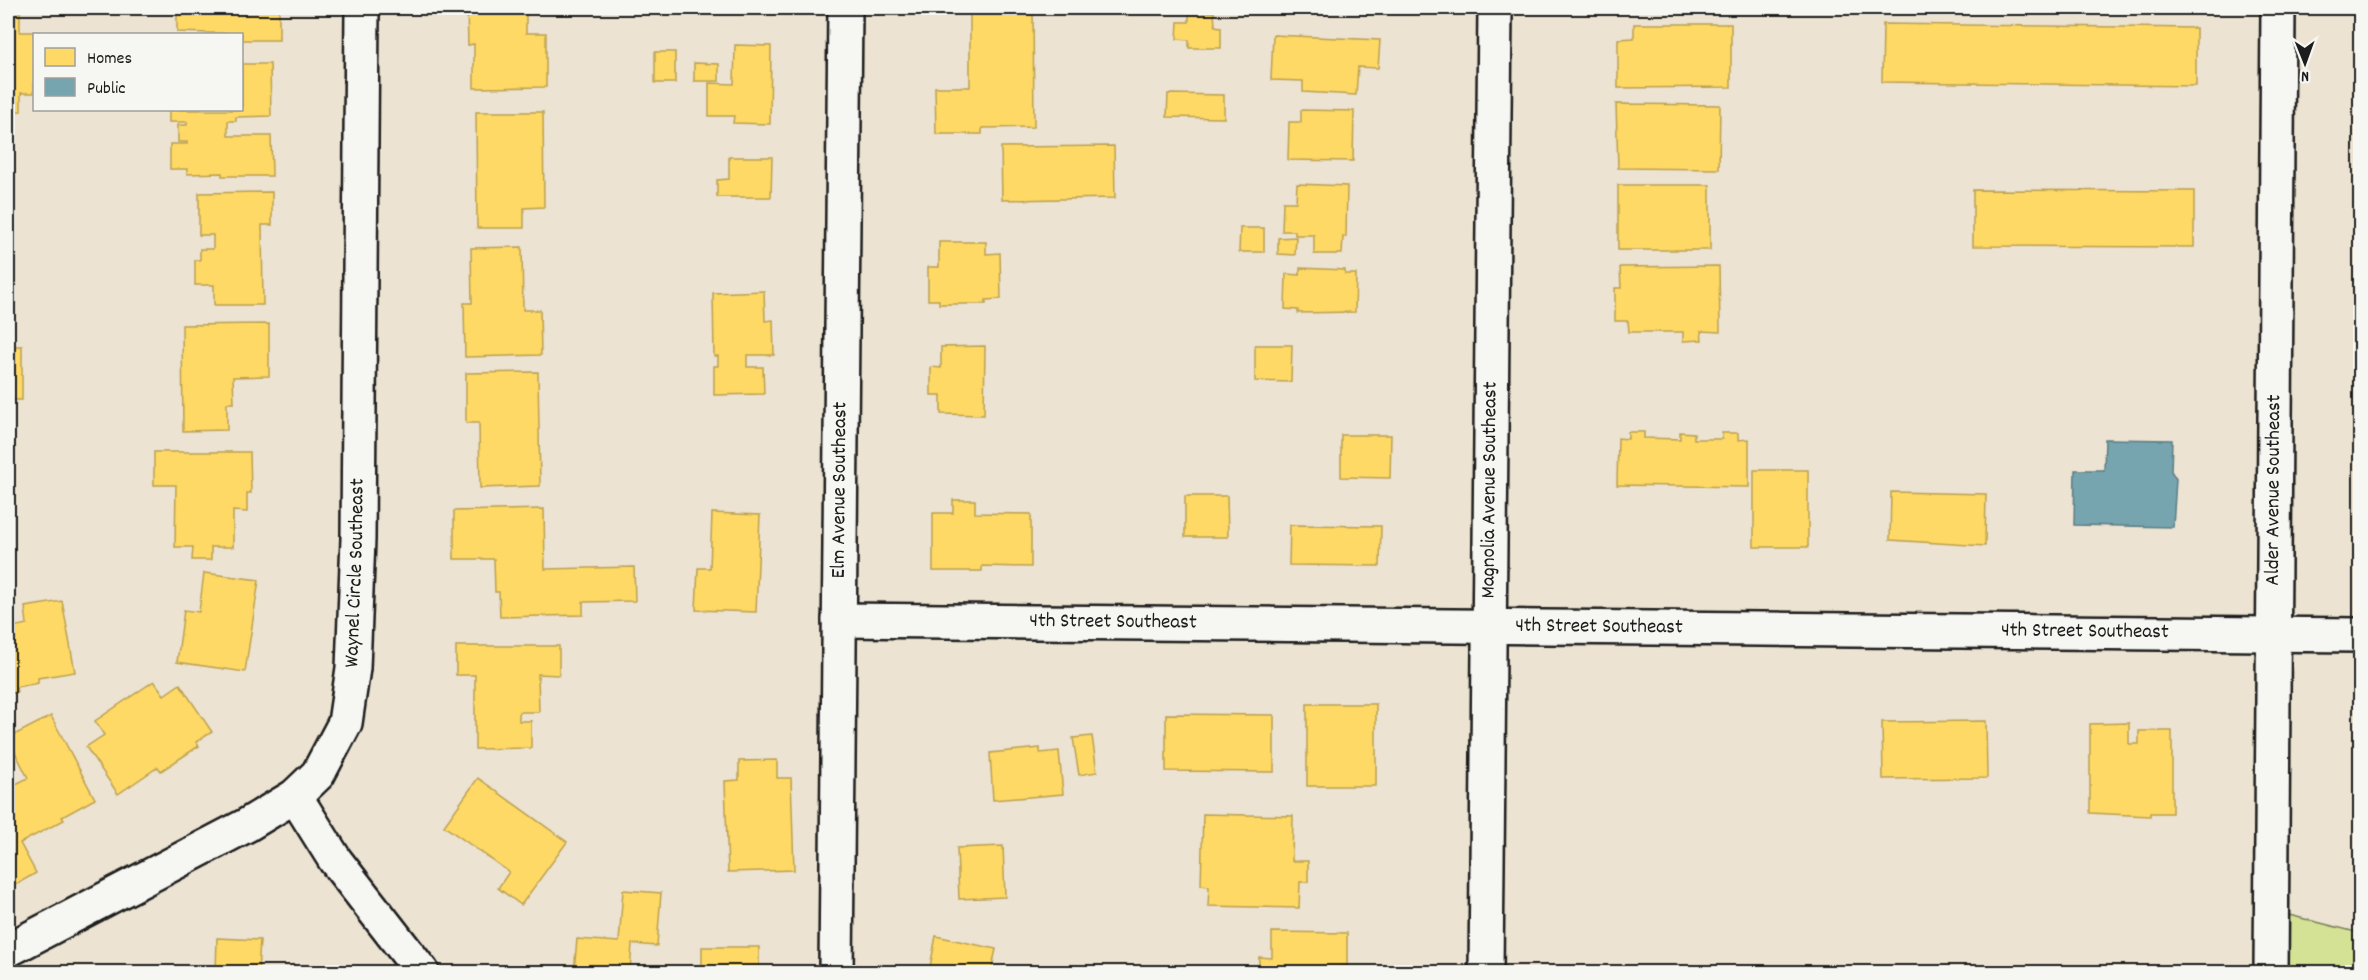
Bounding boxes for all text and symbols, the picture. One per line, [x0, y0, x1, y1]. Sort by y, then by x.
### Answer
legend [33, 33, 243, 111]
north arrow [2275, 33, 2335, 93]
text: Homes [87, 47, 132, 72]
text: N [2301, 64, 2309, 87]
text: Public [87, 77, 126, 102]
street label: Magnolia Avenue Southeast [1474, 381, 1507, 599]
street label: Alder Avenue Southeast [2259, 394, 2290, 586]
street label: Elm Avenue Southeast [825, 401, 856, 579]
street label: Waynel Circle Southeast [338, 478, 373, 668]
street label: 4th Street Southeast [1029, 607, 1197, 639]
street label: 4th Street Southeast [1515, 612, 1683, 643]
street label: 4th Street Southeast [2001, 616, 2169, 648]

